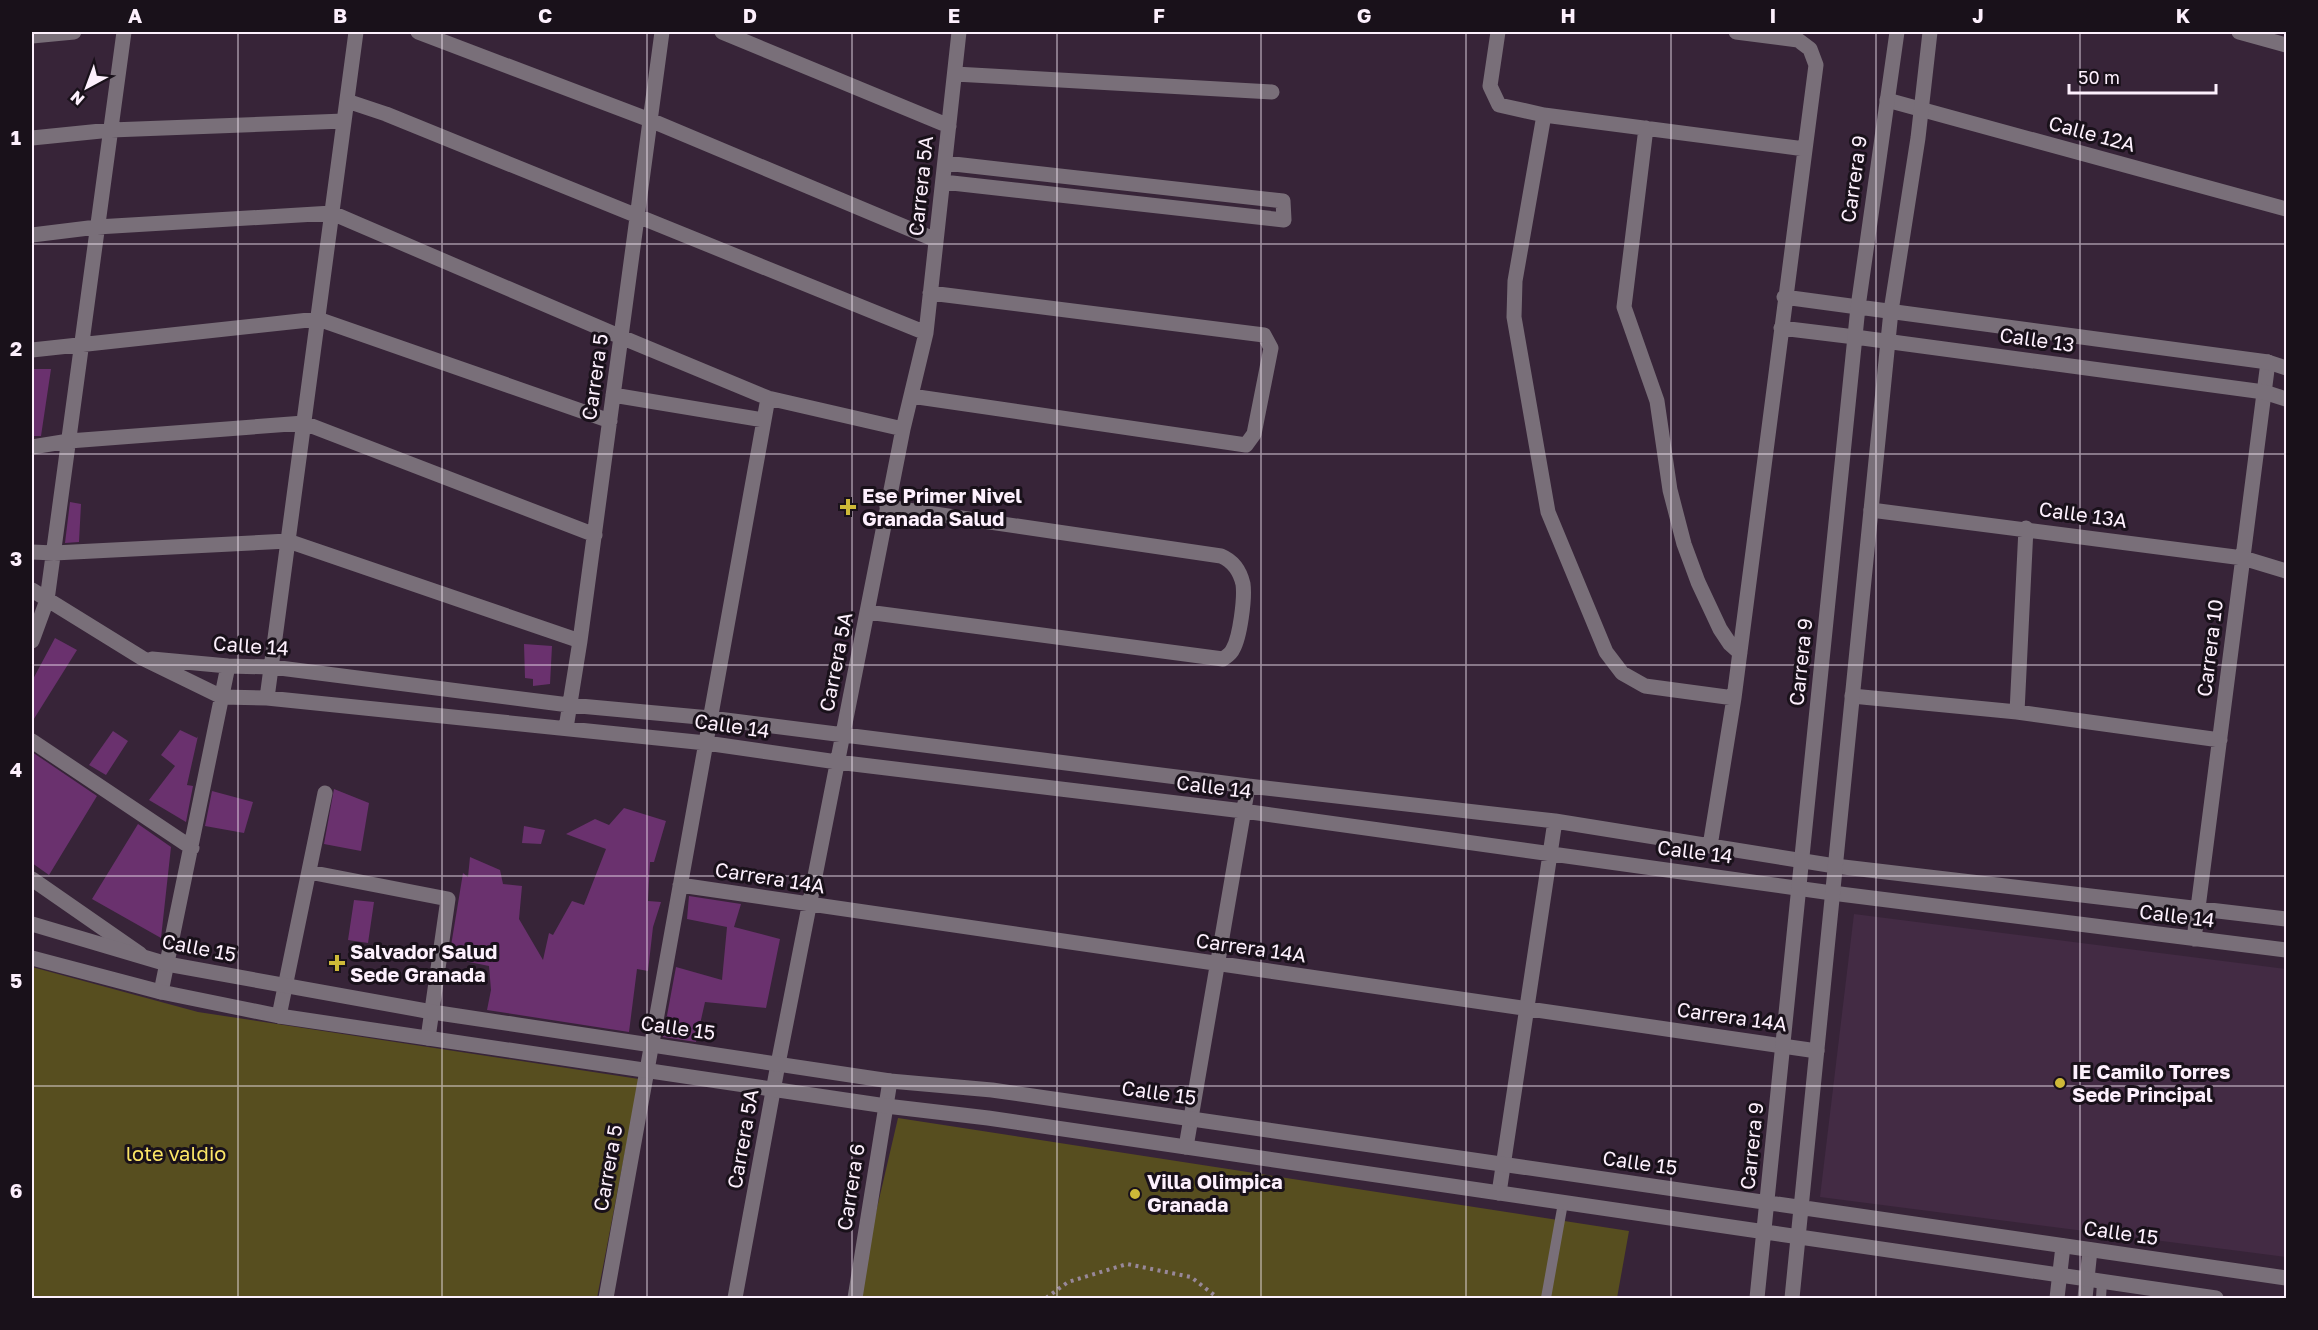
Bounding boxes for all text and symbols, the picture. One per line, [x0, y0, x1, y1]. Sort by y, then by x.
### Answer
text: A [128, 3, 142, 27]
text: B [333, 3, 347, 27]
text: C [538, 3, 552, 27]
text: D [743, 3, 757, 27]
text: E [948, 3, 960, 27]
text: F [1153, 3, 1165, 27]
text: G [1357, 3, 1371, 27]
text: H [1560, 3, 1576, 27]
text: I [1770, 3, 1776, 27]
text: J [1972, 3, 1984, 27]
text: K [2176, 3, 2191, 27]
north arrow [57, 57, 117, 117]
scale bar [2069, 57, 2216, 95]
text: 50 m [2078, 66, 2120, 88]
text: N [66, 87, 88, 110]
street label: Calle 12A [2046, 110, 2138, 156]
text: 1 [11, 125, 21, 149]
street label: Carrera 9 [1835, 134, 1871, 224]
street label: Carrera 5A [903, 135, 937, 237]
street label: Calle 13 [1998, 322, 2076, 356]
street label: Carrera 5 [576, 332, 612, 422]
text: 2 [10, 336, 22, 360]
place label: Ese Primer Nivel Granada Salud [862, 483, 1022, 530]
street label: Calle 13A [2037, 496, 2129, 532]
marker: Ese Primer Nivel Granada Salud [839, 498, 857, 516]
text: 3 [10, 546, 22, 570]
street label: Carrera 10 [2191, 598, 2227, 698]
street label: Carrera 5A [814, 610, 856, 714]
street label: Carrera 9 [1783, 617, 1817, 707]
street label: Calle 14 [212, 630, 290, 660]
street label: Calle 14 [693, 708, 771, 742]
text: 4 [10, 757, 22, 781]
street label: Calle 14 [1175, 769, 1253, 803]
street label: Calle 14 [1656, 834, 1734, 868]
street label: Carrera 14A [713, 856, 827, 898]
street label: Calle 14 [2138, 898, 2216, 932]
street label: Carrera 14A [1194, 927, 1308, 967]
street label: Calle 15 [160, 928, 238, 966]
place label: Salvador Salud Sede Granada [350, 939, 497, 986]
marker: Salvador Salud Sede Granada [328, 954, 346, 972]
text: 5 [10, 968, 22, 992]
street label: Carrera 14A [1675, 996, 1789, 1036]
street label: Calle 15 [639, 1010, 717, 1044]
place label: IE Camilo Torres Sede Principal [2072, 1059, 2230, 1106]
street label: Calle 15 [1120, 1075, 1198, 1109]
marker: IE Camilo Torres Sede Principal [2053, 1076, 2067, 1090]
street label: Carrera 5A [721, 1087, 763, 1191]
street label: Carrera 9 [1734, 1101, 1768, 1191]
street label: Carrera 5 [588, 1123, 626, 1213]
park label: lote valdio [126, 1141, 226, 1165]
street label: Carrera 6 [831, 1142, 869, 1232]
street label: Calle 15 [1601, 1145, 1679, 1179]
place label: Villa Olimpica Granada [1147, 1169, 1283, 1216]
text: 6 [10, 1178, 22, 1202]
marker: Villa Olimpica Granada [1128, 1187, 1142, 1201]
street label: Calle 15 [2082, 1215, 2160, 1249]

